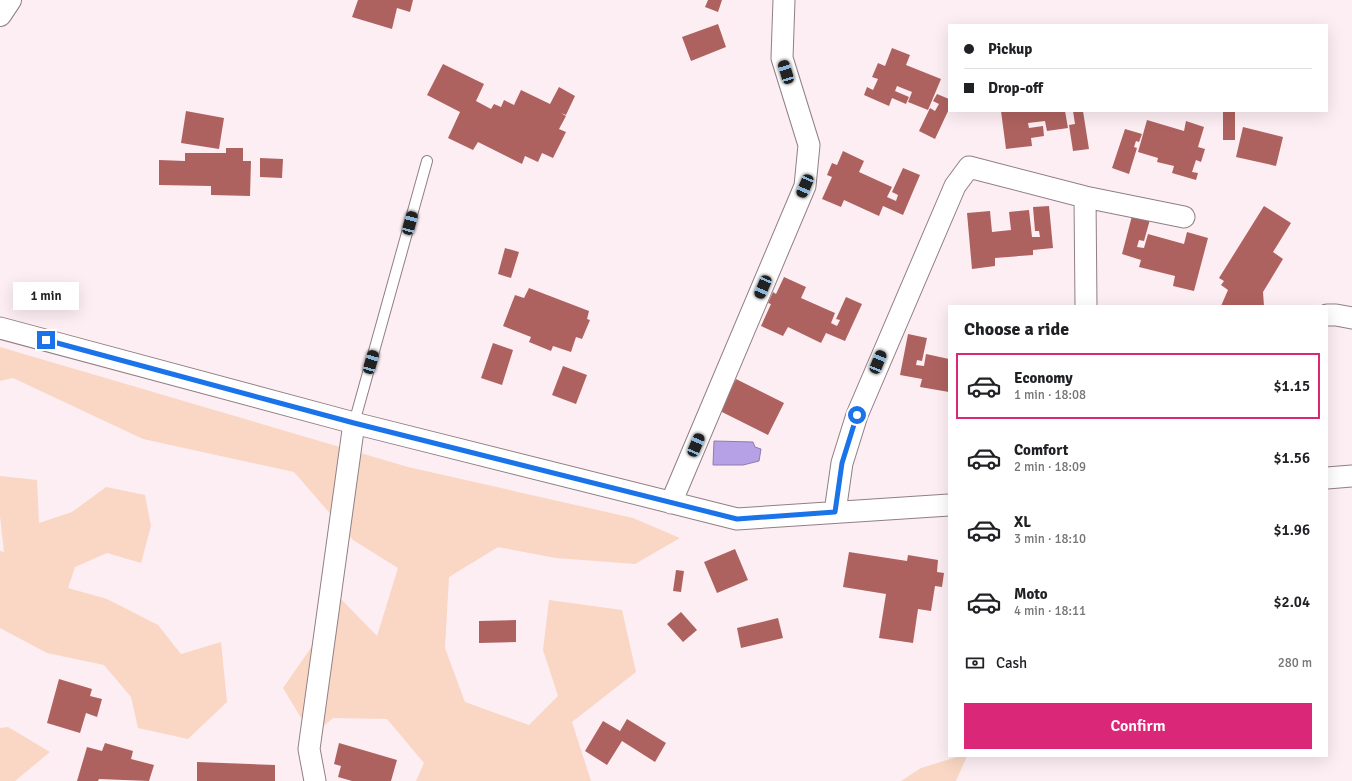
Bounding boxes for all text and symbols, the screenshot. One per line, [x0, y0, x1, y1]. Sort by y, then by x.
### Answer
text: Pickup [988, 40, 1032, 58]
car [777, 59, 795, 85]
text: Drop-off [988, 79, 1043, 97]
car [795, 173, 815, 199]
car [401, 210, 419, 236]
car [753, 274, 773, 300]
callout: 1 min [13, 282, 79, 310]
text: 1 min [30, 288, 62, 304]
text: Choose a ride [964, 318, 1069, 340]
route end [37, 331, 55, 349]
car [362, 349, 380, 375]
car [868, 349, 888, 375]
icon: car [966, 368, 1002, 404]
text: Economy [1014, 369, 1073, 387]
text: $1.15 [1273, 377, 1310, 395]
text: 1 min · 18:08 [1014, 387, 1086, 403]
route start [848, 406, 866, 424]
car [686, 432, 706, 458]
icon: car [966, 440, 1002, 476]
text: Comfort [1014, 441, 1068, 459]
text: $1.56 [1273, 449, 1310, 467]
text: 2 min · 18:09 [1014, 459, 1086, 475]
icon: car [966, 512, 1002, 548]
text: XL [1014, 513, 1031, 531]
text: $1.96 [1273, 521, 1310, 539]
text: 3 min · 18:10 [1014, 531, 1086, 547]
icon: car [966, 584, 1002, 620]
text: Moto [1014, 585, 1048, 603]
text: $2.04 [1273, 593, 1310, 611]
text: 4 min · 18:11 [1014, 603, 1086, 619]
icon: cash [964, 652, 986, 674]
text: Cash [996, 654, 1027, 672]
text: 280 m [1278, 655, 1312, 671]
button: Confirm [964, 703, 1312, 749]

